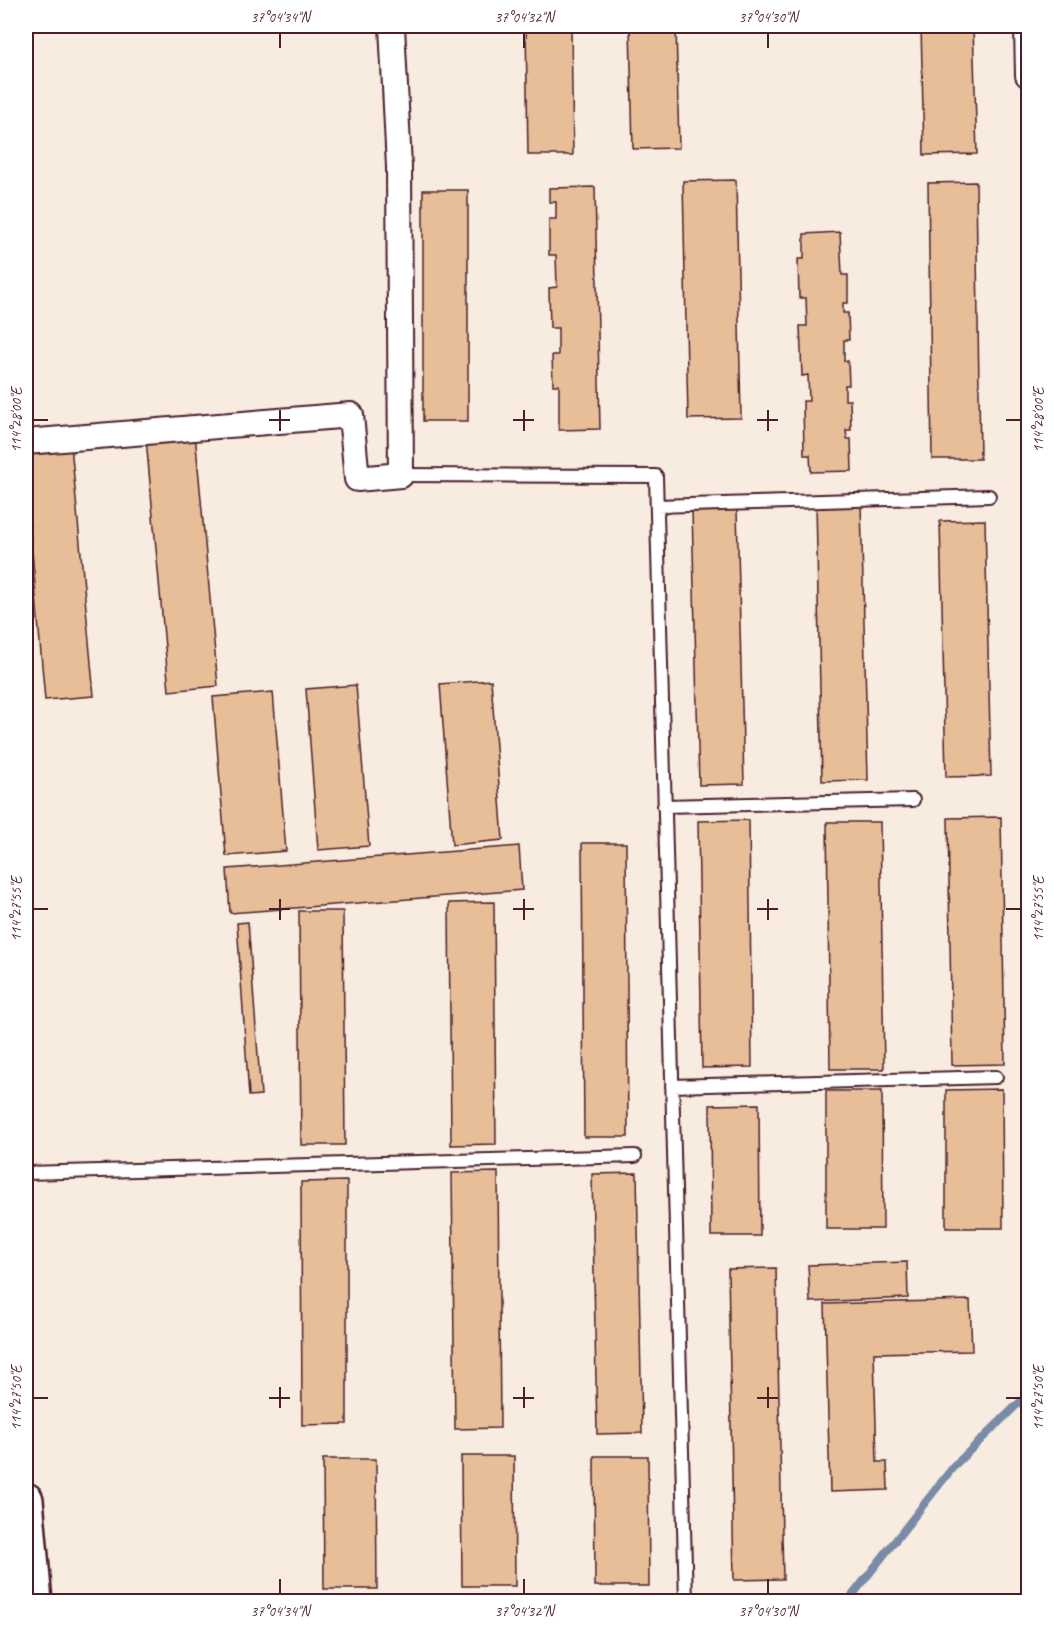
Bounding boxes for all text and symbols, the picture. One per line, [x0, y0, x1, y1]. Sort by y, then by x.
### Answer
text: 37°04'34"N [250, 8, 313, 27]
text: 37°04'32"N [494, 8, 557, 27]
text: 37°04'30"N [738, 8, 801, 27]
text: 114°28'00"E [7, 386, 26, 452]
text: 114°28'00"E [1029, 386, 1048, 452]
text: 114°27'55"E [7, 875, 26, 941]
text: 114°27'55"E [1029, 875, 1048, 941]
text: 114°27'50"E [7, 1364, 26, 1430]
text: 114°27'50"E [1029, 1364, 1048, 1430]
text: 37°04'34"N [250, 1602, 313, 1621]
text: 37°04'32"N [494, 1602, 557, 1621]
text: 37°04'30"N [738, 1602, 801, 1621]

